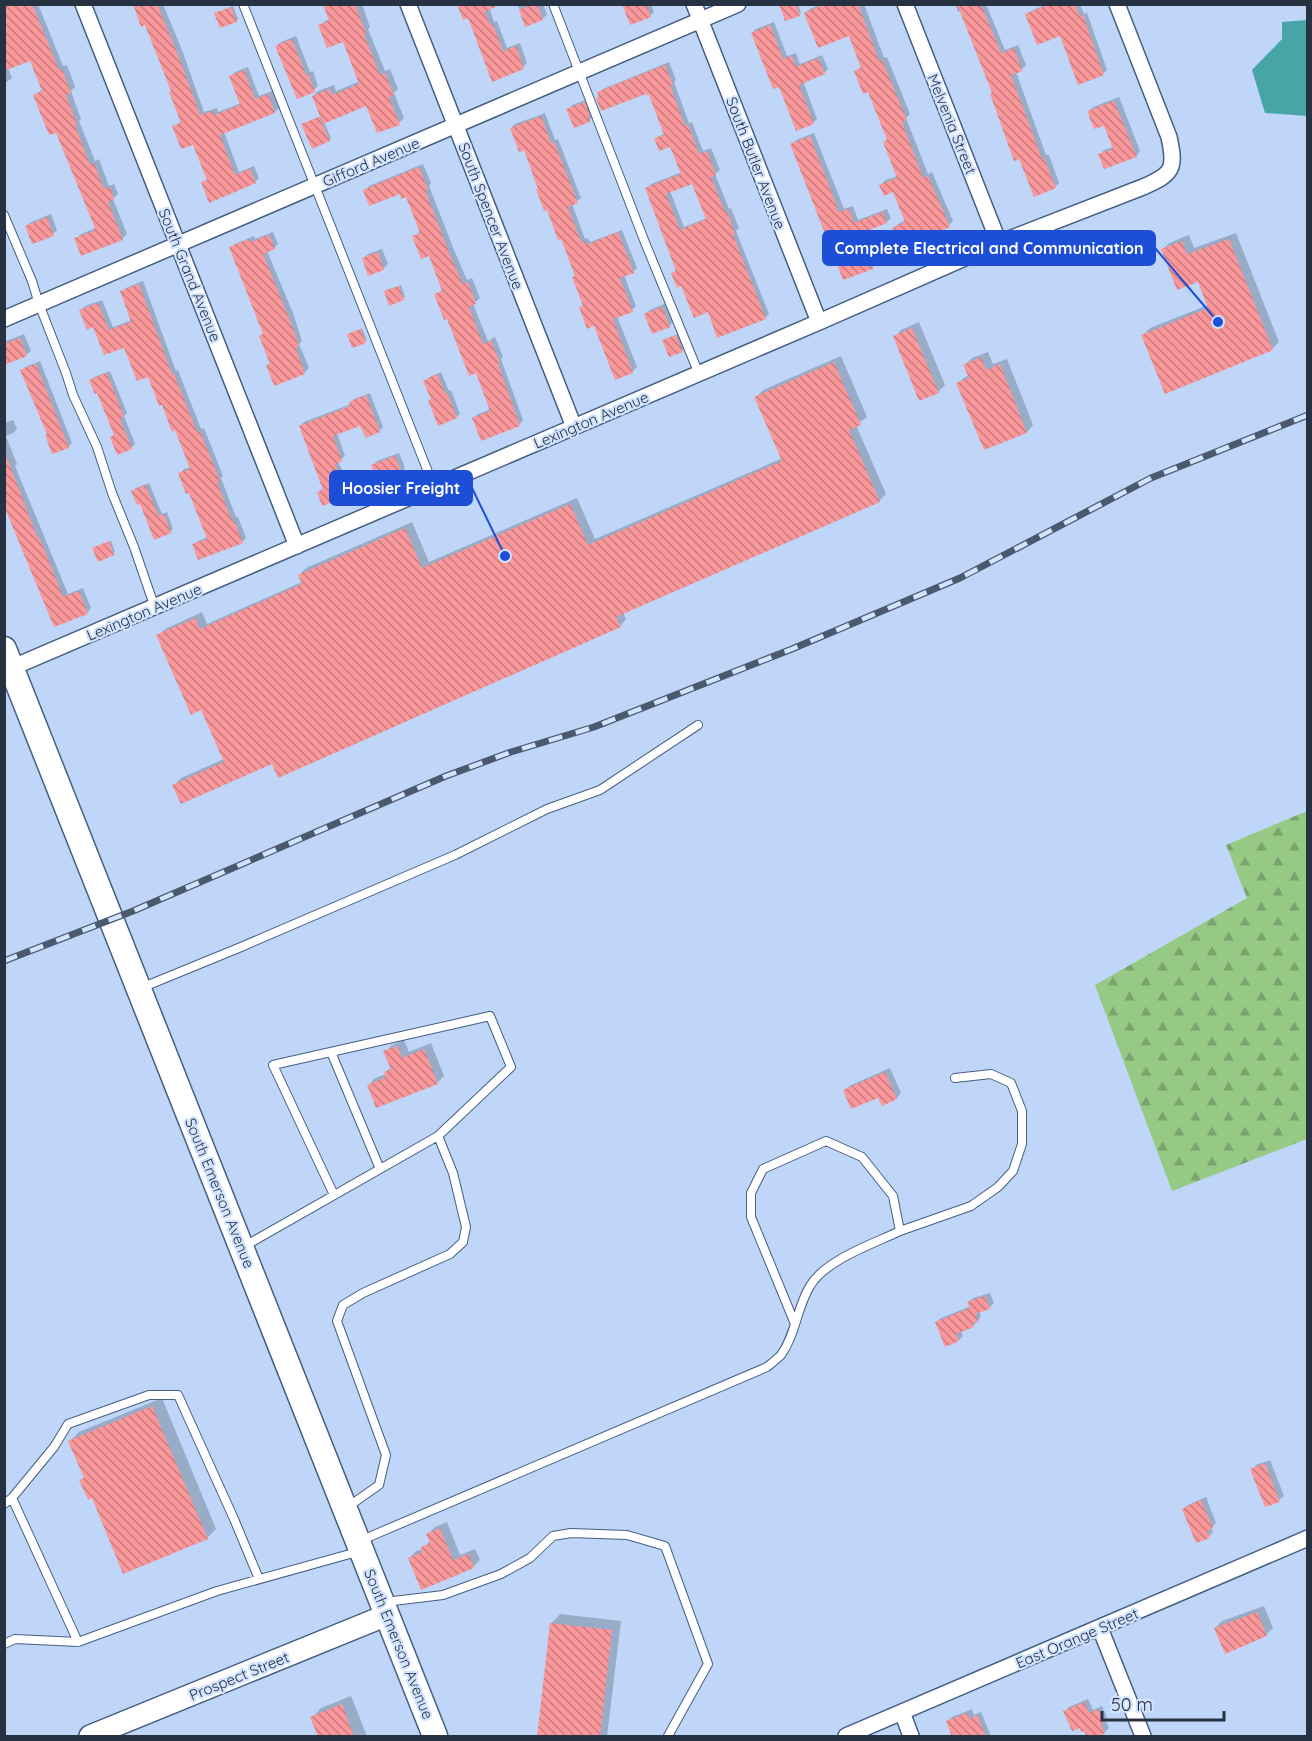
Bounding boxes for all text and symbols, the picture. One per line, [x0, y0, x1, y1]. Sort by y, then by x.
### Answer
street label: Melvenia Street [923, 71, 981, 177]
street label: South Butler Avenue [722, 94, 790, 232]
street label: Gifford Avenue [320, 133, 422, 191]
street label: South Spencer Avenue [454, 140, 528, 292]
street label: South Grand Avenue [155, 206, 225, 344]
callout: Complete Electrical and Communication [823, 231, 1155, 265]
text: Complete Electrical and Communication [835, 238, 1143, 258]
street label: Lexington Avenue [531, 387, 651, 453]
callout: Hoosier Freight [330, 471, 472, 505]
text: Hoosier Freight [342, 478, 460, 498]
street label: Lexington Avenue [84, 579, 204, 645]
street label: South Emerson Avenue [181, 1115, 259, 1271]
street label: South Emerson Avenue [360, 1566, 438, 1722]
street label: East Orange Street [1013, 1604, 1141, 1672]
street label: Prospect Street [186, 1647, 292, 1705]
scale bar [1102, 1684, 1224, 1722]
text: 50 m [1111, 1693, 1153, 1716]

